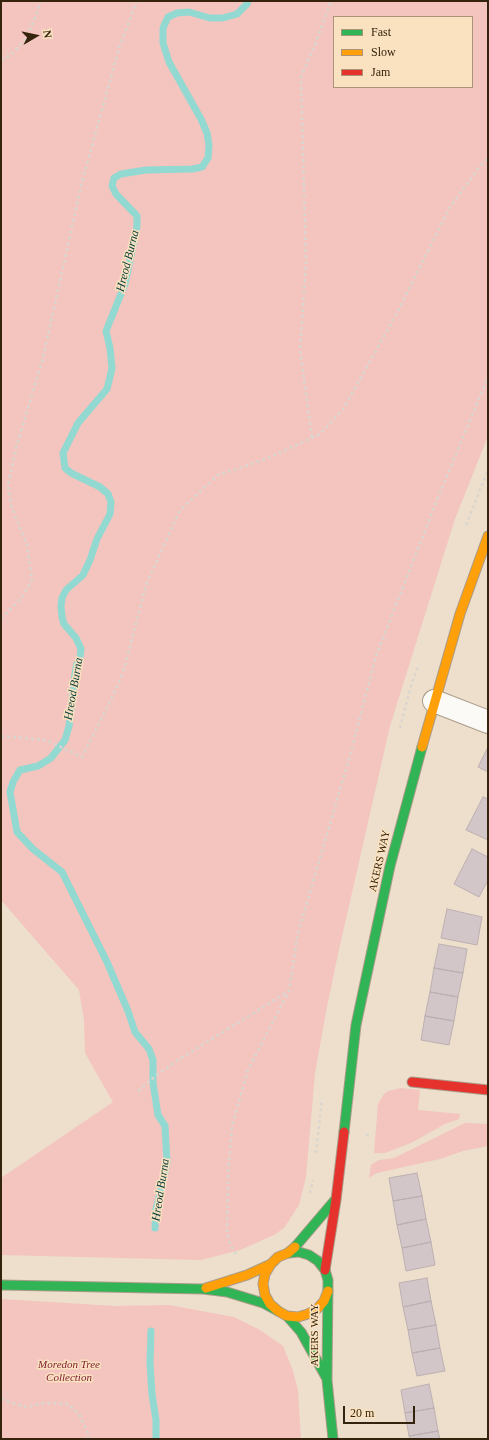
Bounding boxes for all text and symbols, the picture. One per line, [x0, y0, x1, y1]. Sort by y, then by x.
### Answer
north arrow [16, 16, 56, 56]
legend [333, 16, 473, 88]
text: Fast [371, 25, 391, 39]
text: N [41, 29, 54, 39]
text: Slow [371, 45, 396, 59]
text: Jam [371, 65, 390, 79]
water label: Hreod Burna [113, 229, 143, 293]
water label: Hreod Burna [61, 657, 87, 721]
street label: AKERS WAY [366, 829, 394, 893]
water label: Hreod Burna [149, 1158, 173, 1222]
street label: AKERS WAY [308, 1304, 322, 1366]
park label: Moredon Tree Collection [38, 1358, 100, 1384]
scale bar [345, 1398, 417, 1424]
text: 20 m [350, 1406, 374, 1420]

